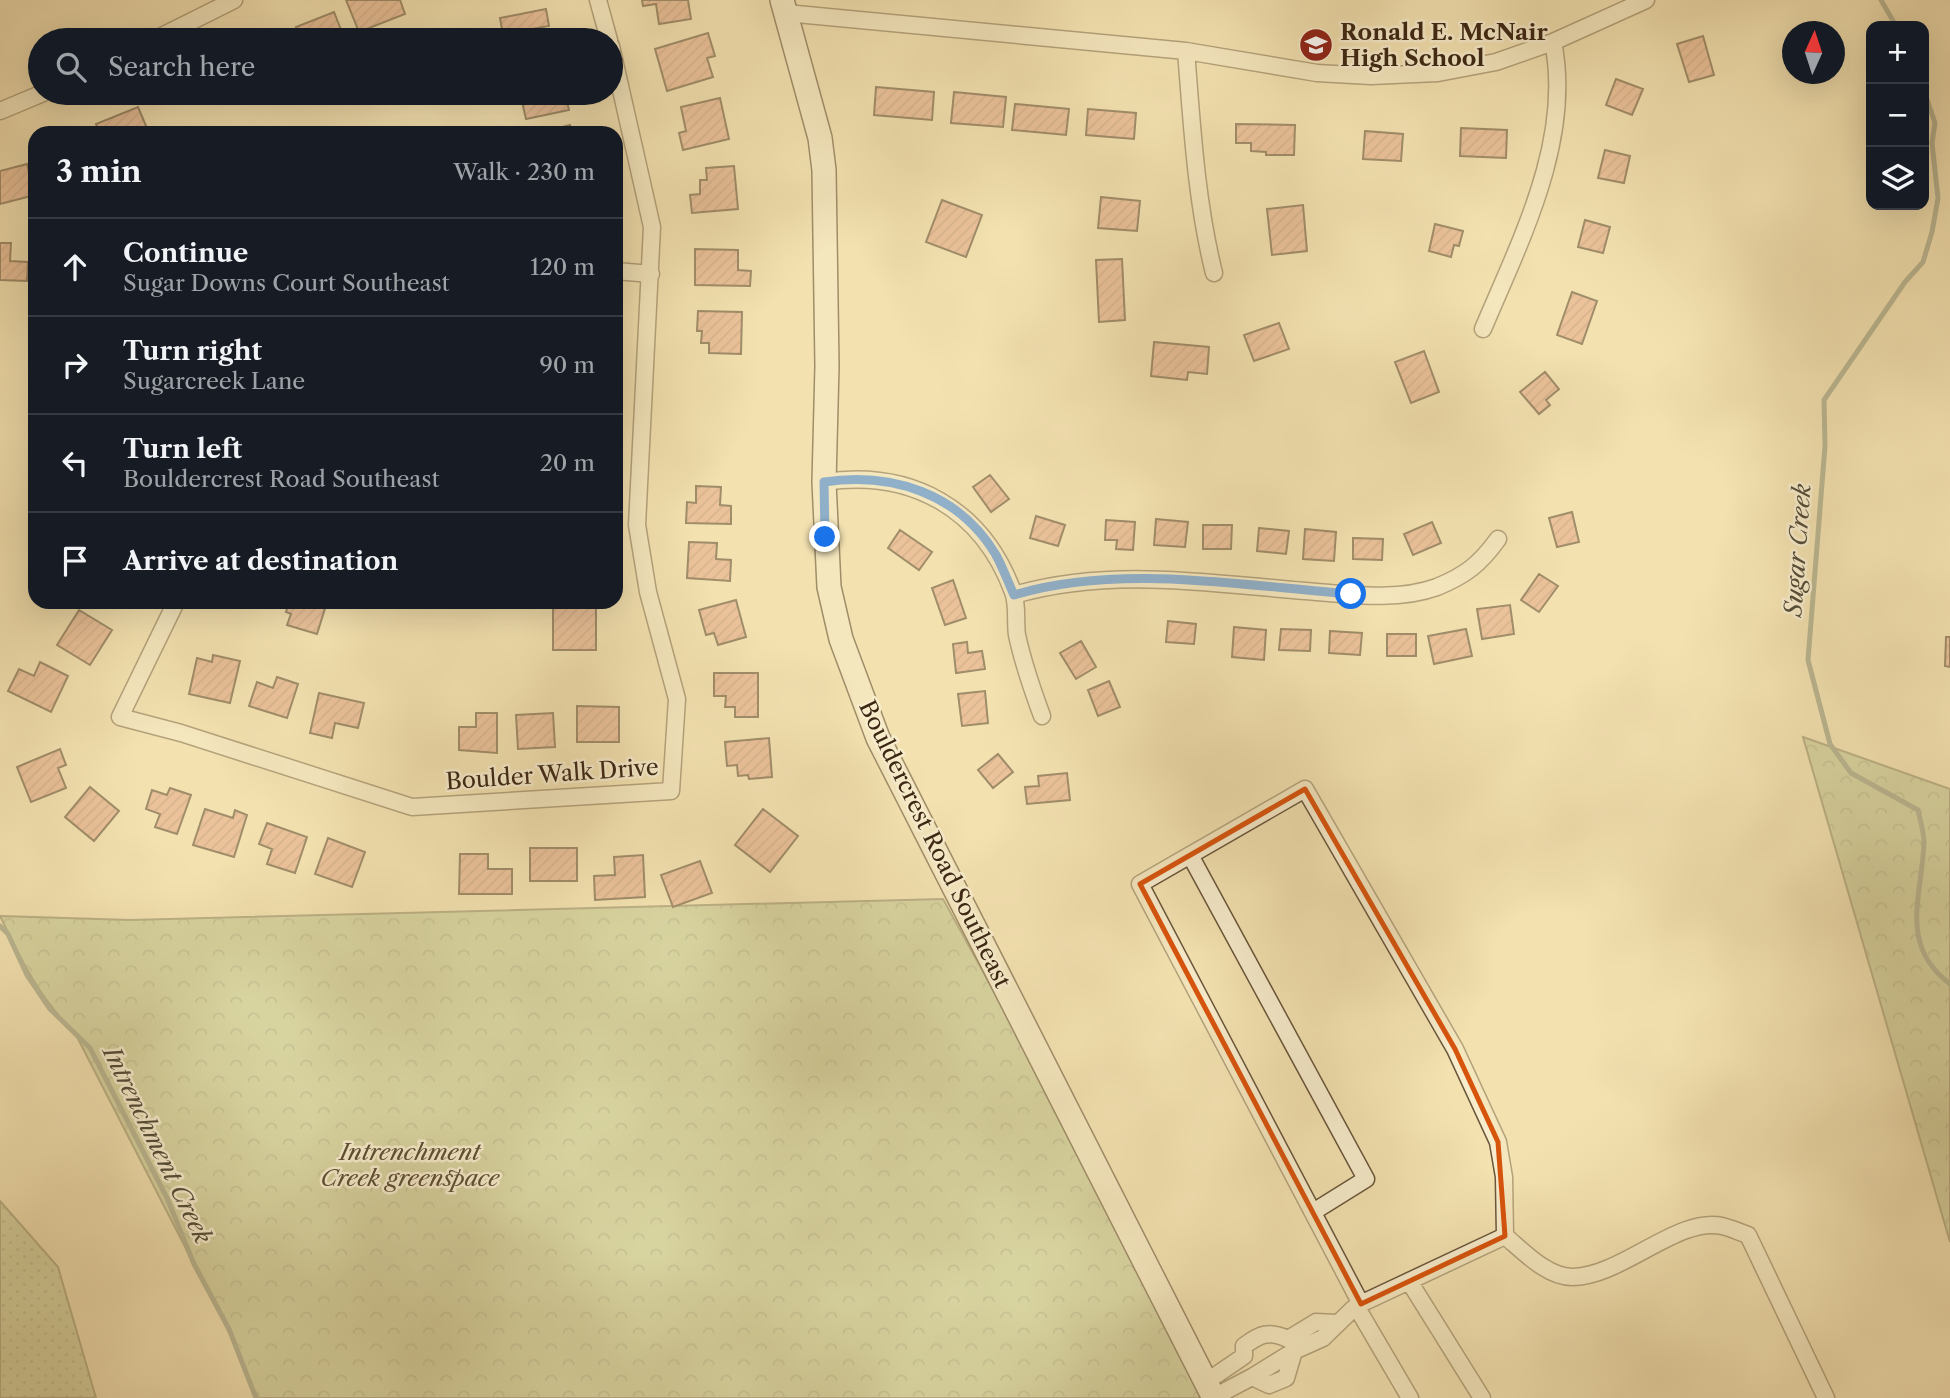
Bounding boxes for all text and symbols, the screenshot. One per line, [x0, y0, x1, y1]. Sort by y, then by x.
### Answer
place label: Ronald E. McNair High School [1340, 18, 1549, 72]
north arrow [1782, 21, 1845, 84]
map controls [1866, 21, 1929, 210]
button: + [1866, 21, 1929, 84]
school or university icon: Ronald E. McNair High School [1297, 26, 1335, 64]
search box [28, 28, 623, 105]
icon: search [52, 48, 90, 86]
text: Search here [108, 51, 255, 83]
button: − [1866, 84, 1929, 147]
button: layers [1866, 147, 1929, 210]
text: 3 min [56, 153, 142, 190]
text: Walk · 230 m [453, 158, 595, 186]
text: Continue [123, 237, 248, 269]
icon: ahead [56, 248, 94, 286]
text: 120 m [530, 253, 595, 281]
text: Sugar Downs Court Southeast [123, 269, 450, 297]
text: Turn right [123, 335, 262, 367]
icon: right [56, 346, 94, 384]
text: 90 m [539, 351, 595, 379]
text: Sugarcreek Lane [123, 367, 305, 395]
text: Turn left [123, 433, 242, 465]
icon: left [56, 444, 94, 482]
text: 20 m [540, 449, 595, 477]
text: Bouldercrest Road Southeast [123, 465, 440, 493]
water label: Sugar Creek [1778, 482, 1817, 619]
route end [809, 521, 840, 552]
icon: arrive [56, 542, 94, 580]
text: Arrive at destination [123, 545, 398, 577]
route start [1335, 578, 1366, 609]
street label: Bouldercrest Road Southeast [853, 696, 1017, 992]
street label: Boulder Walk Drive [445, 753, 659, 795]
water label: Intrenchment Creek [96, 1040, 218, 1249]
park label: Intrenchment Creek greenspace [321, 1138, 500, 1192]

